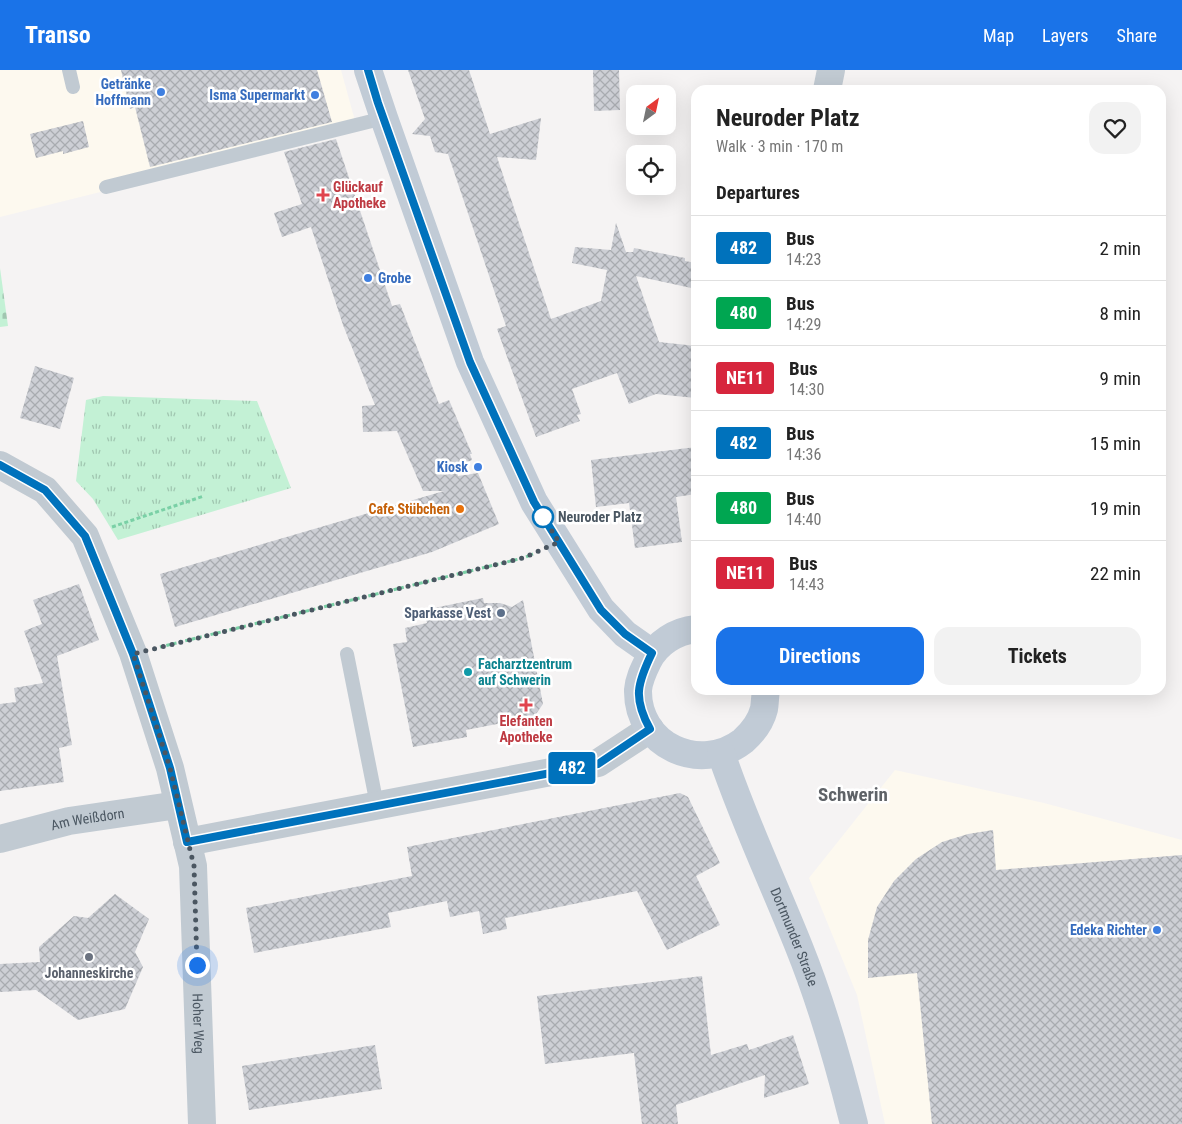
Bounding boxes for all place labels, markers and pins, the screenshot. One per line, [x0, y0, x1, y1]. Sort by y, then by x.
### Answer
place label: Getränke Hoffmann [96, 76, 151, 108]
marker: Getränke Hoffmann [155, 86, 167, 98]
place label: Isma Supermarkt [209, 87, 305, 103]
marker: Isma Supermarkt [309, 89, 321, 101]
place label: Glückauf Apotheke [333, 179, 386, 211]
marker: Glückauf Apotheke [317, 189, 329, 201]
place label: Grobe [378, 270, 411, 286]
marker: Grobe [362, 272, 374, 284]
place label: Kiosk [437, 459, 468, 475]
marker: Kiosk [472, 461, 484, 473]
place label: Cafe Stübchen [368, 501, 450, 517]
marker: Cafe Stübchen [454, 503, 466, 515]
marker: Neuroder Platz [532, 506, 554, 528]
place label: Neuroder Platz [558, 509, 642, 525]
place label: Sparkasse Vest [404, 605, 491, 621]
marker: Sparkasse Vest [495, 607, 507, 619]
place label: Facharztzentrum auf Schwerin [478, 656, 572, 688]
marker: Facharztzentrum auf Schwerin [462, 666, 474, 678]
marker: Elefanten Apotheke [520, 699, 532, 711]
place label: Elefanten Apotheke [499, 713, 553, 745]
place label: Edeka Richter [1070, 922, 1147, 938]
marker: Edeka Richter [1151, 924, 1163, 936]
marker: Johanneskirche [83, 951, 95, 963]
place label: Johanneskirche [45, 965, 134, 981]

